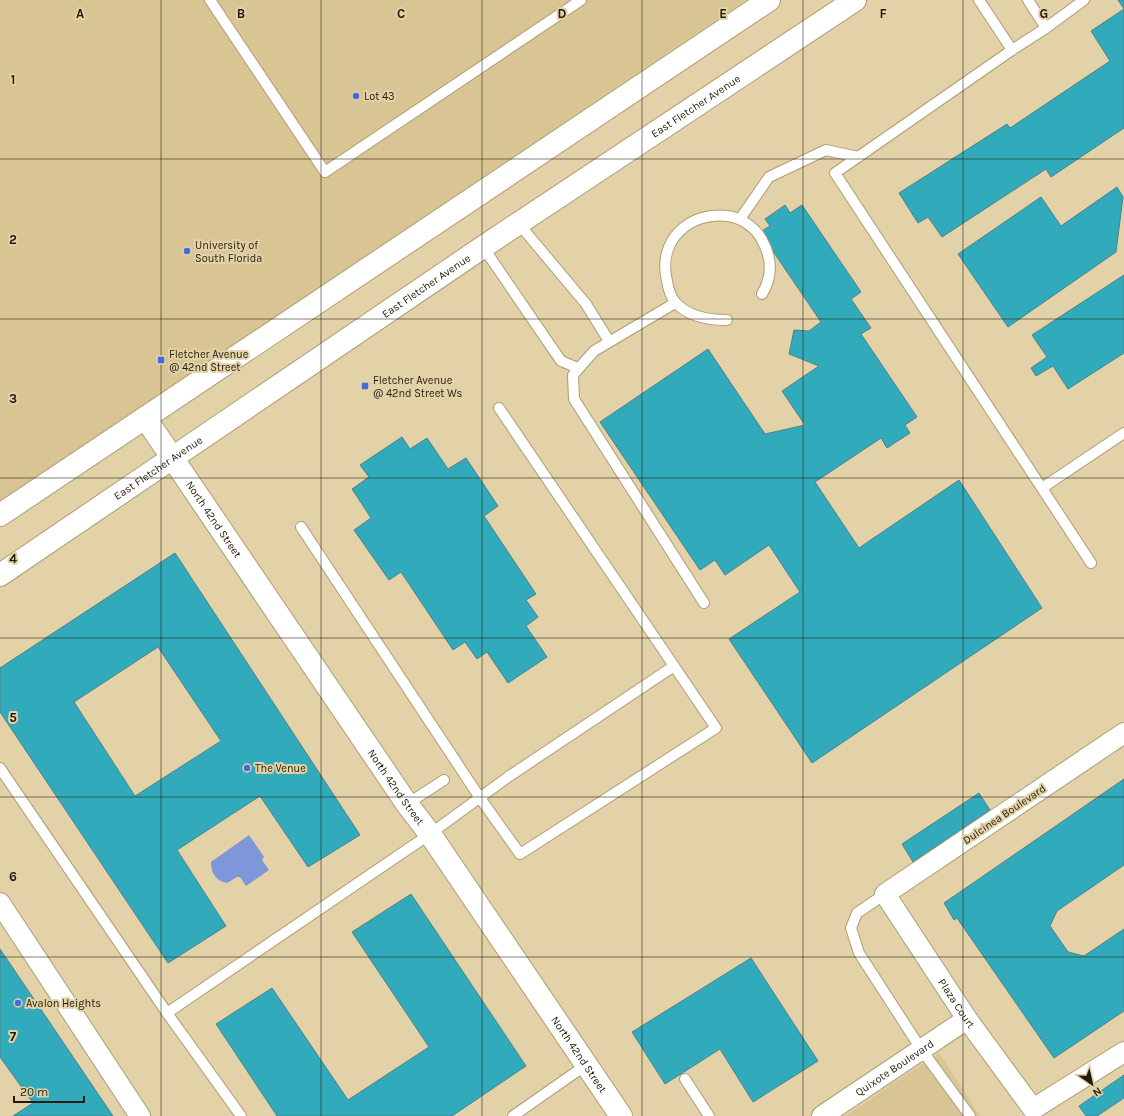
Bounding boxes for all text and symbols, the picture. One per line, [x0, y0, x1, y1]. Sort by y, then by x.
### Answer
text: A [76, 6, 84, 21]
text: B [237, 6, 245, 21]
text: C [397, 6, 405, 21]
text: D [558, 6, 567, 21]
text: E [719, 6, 727, 21]
text: F [879, 6, 887, 21]
text: G [1040, 6, 1048, 21]
text: 1 [11, 72, 15, 87]
street label: East Fletcher Avenue [649, 72, 743, 141]
place label: Lot 43 [364, 90, 395, 103]
marker: Lot 43 [351, 91, 361, 101]
text: 2 [9, 232, 17, 247]
place label: University of South Florida [195, 239, 262, 265]
marker: University of South Florida [182, 246, 192, 256]
street label: East Fletcher Avenue [380, 251, 473, 321]
place label: Fletcher Avenue @ 42nd Street [169, 348, 249, 374]
marker: Fletcher Avenue @ 42nd Street [156, 355, 166, 365]
place label: Fletcher Avenue @ 42nd Street Ws [373, 374, 462, 400]
marker: Fletcher Avenue @ 42nd Street Ws [360, 381, 370, 391]
text: 3 [9, 391, 17, 406]
street label: East Fletcher Avenue [112, 433, 205, 503]
street label: North 42nd Street [183, 479, 244, 560]
text: 4 [9, 551, 17, 566]
text: 5 [9, 710, 17, 725]
street label: North 42nd Street [365, 747, 427, 828]
place label: The Venue [255, 762, 306, 775]
marker: The Venue [242, 763, 252, 773]
street label: Dulcinea Boulevard [960, 782, 1048, 847]
text: 6 [9, 869, 17, 884]
street label: Plaza Court [935, 976, 978, 1031]
place label: Avalon Heights [26, 997, 101, 1010]
marker: Avalon Heights [13, 998, 23, 1008]
street label: North 42nd Street [548, 1014, 609, 1095]
text: 7 [10, 1029, 17, 1044]
street label: Quixote Boulevard [853, 1037, 936, 1099]
north arrow [1072, 1064, 1112, 1104]
scale bar [14, 1078, 84, 1104]
text: N [1090, 1084, 1104, 1099]
text: 20 m [20, 1085, 48, 1099]

